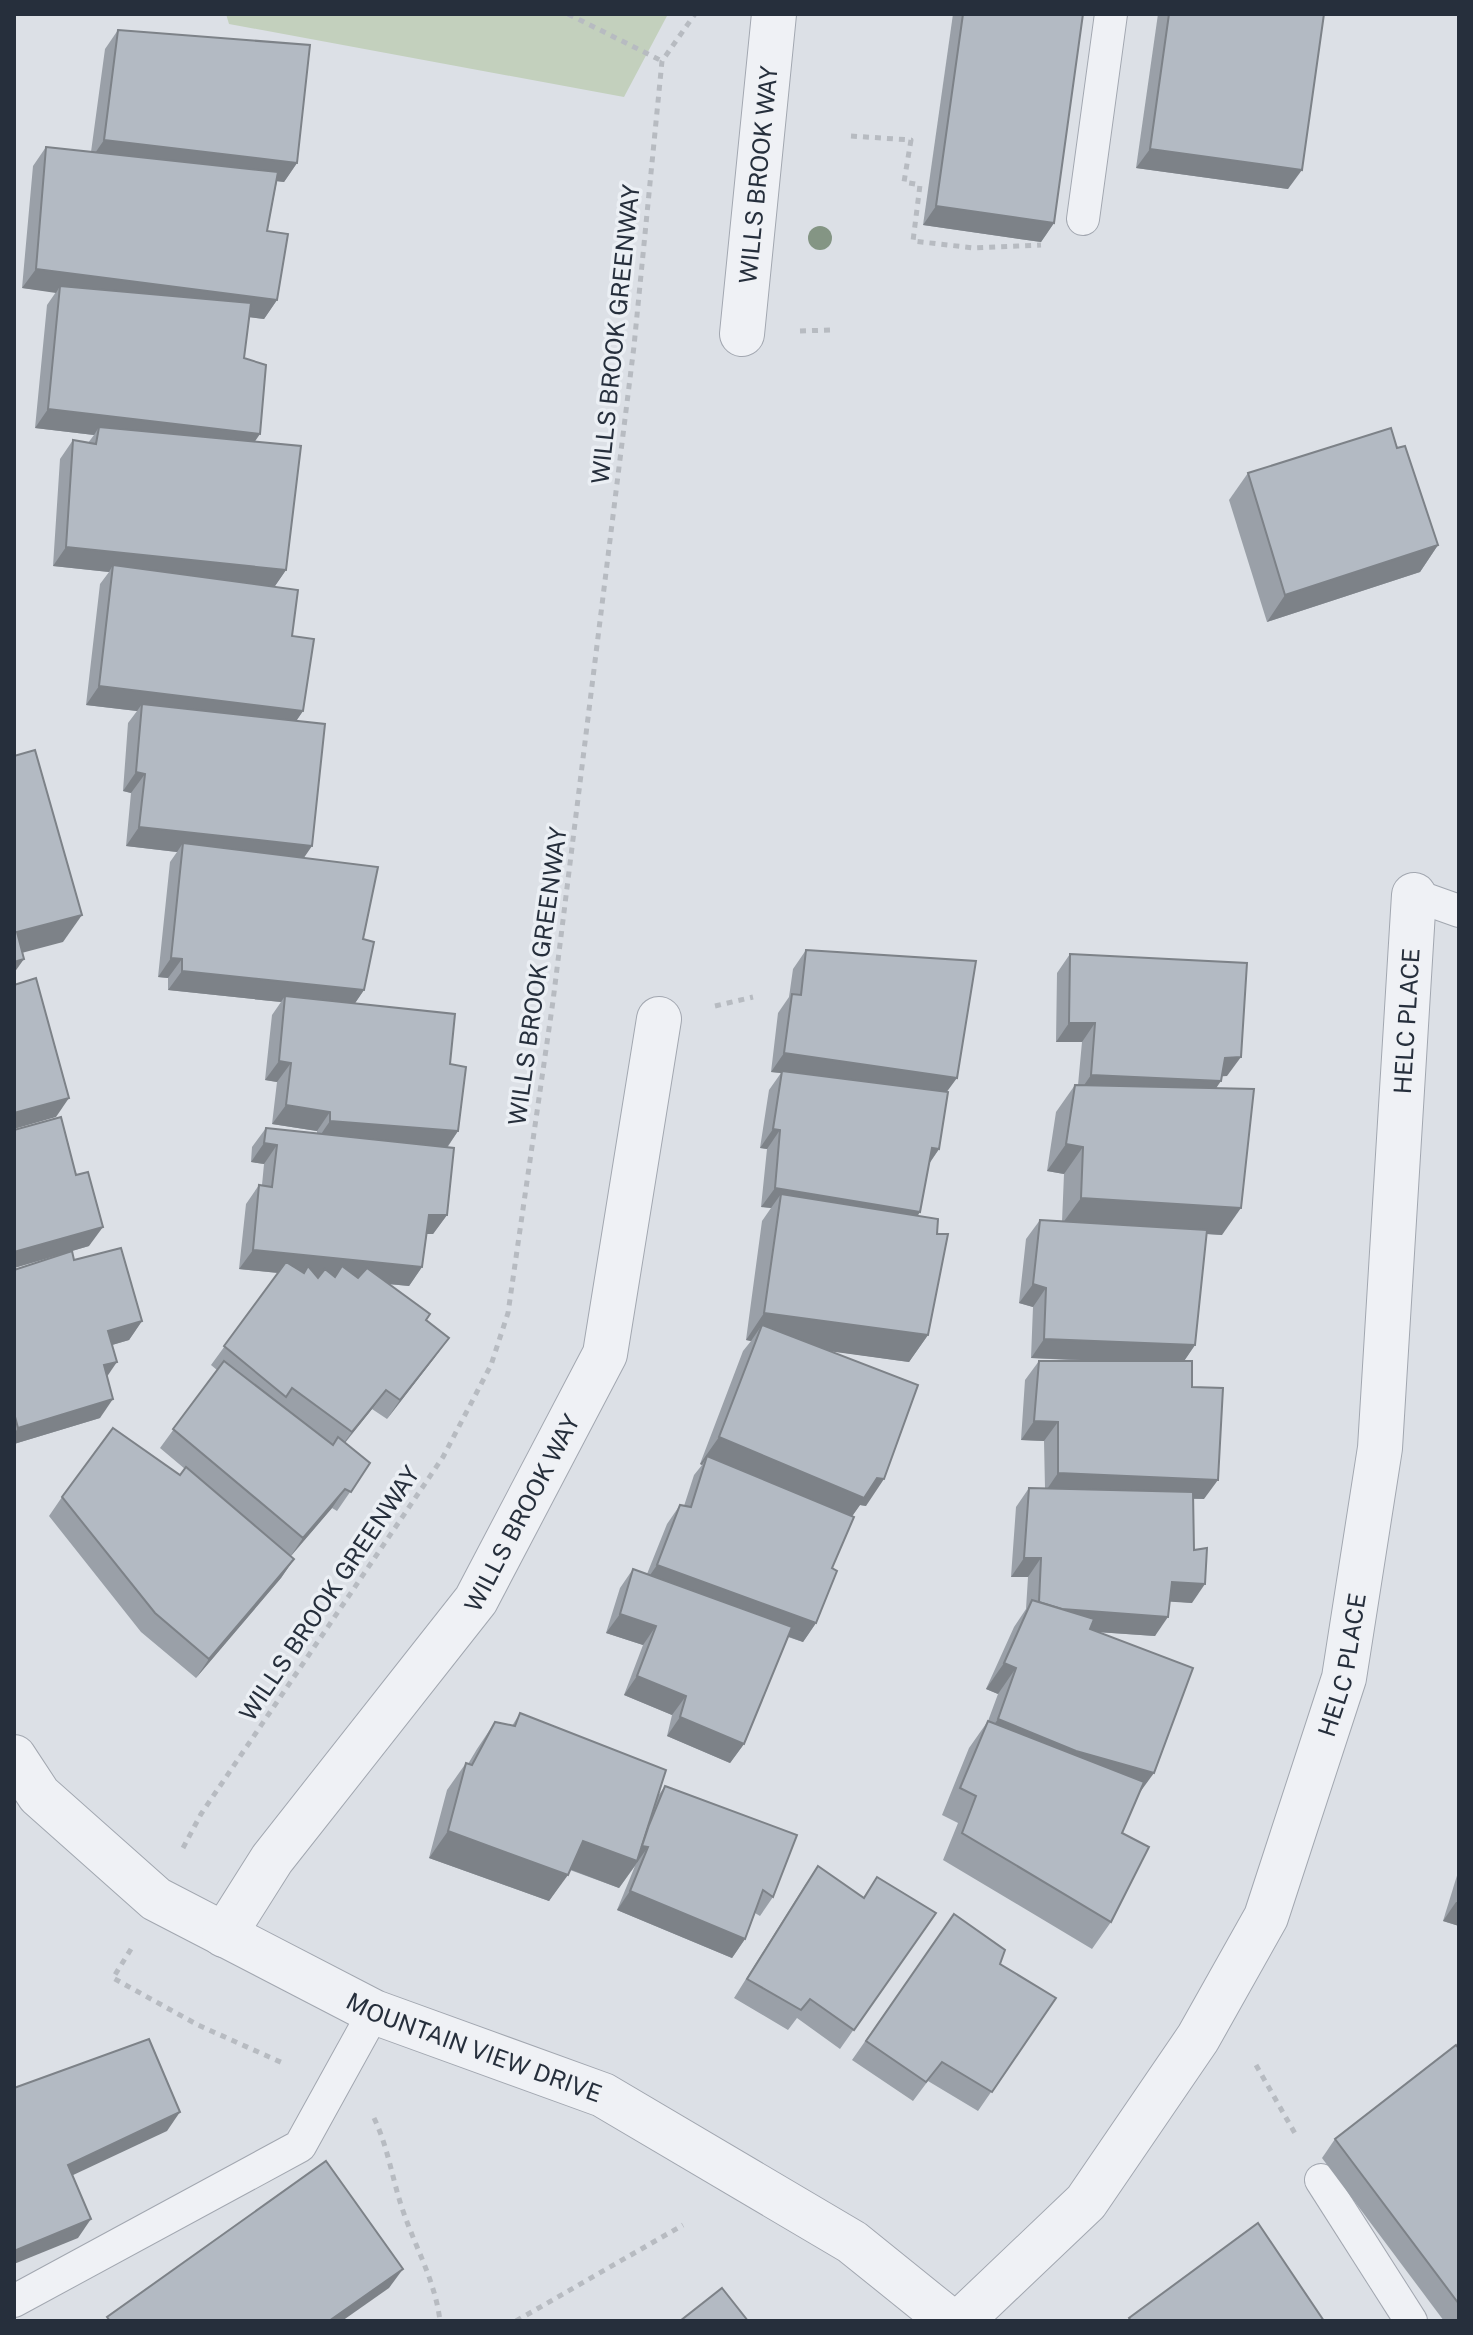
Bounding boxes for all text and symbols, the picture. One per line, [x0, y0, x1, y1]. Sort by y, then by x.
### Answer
street label: WILLS BROOK WAY [733, 64, 783, 285]
street label: WILLS BROOK GREENWAY [585, 182, 645, 485]
street label: WILLS BROOK GREENWAY [502, 824, 572, 1127]
street label: HELC PLACE [1388, 947, 1425, 1095]
street label: WILLS BROOK WAY [459, 1409, 585, 1616]
street label: WILLS BROOK GREENWAY [233, 1460, 425, 1726]
street label: HELC PLACE [1312, 1591, 1371, 1740]
street label: MOUNTAIN VIEW DRIVE [342, 1986, 606, 2107]

